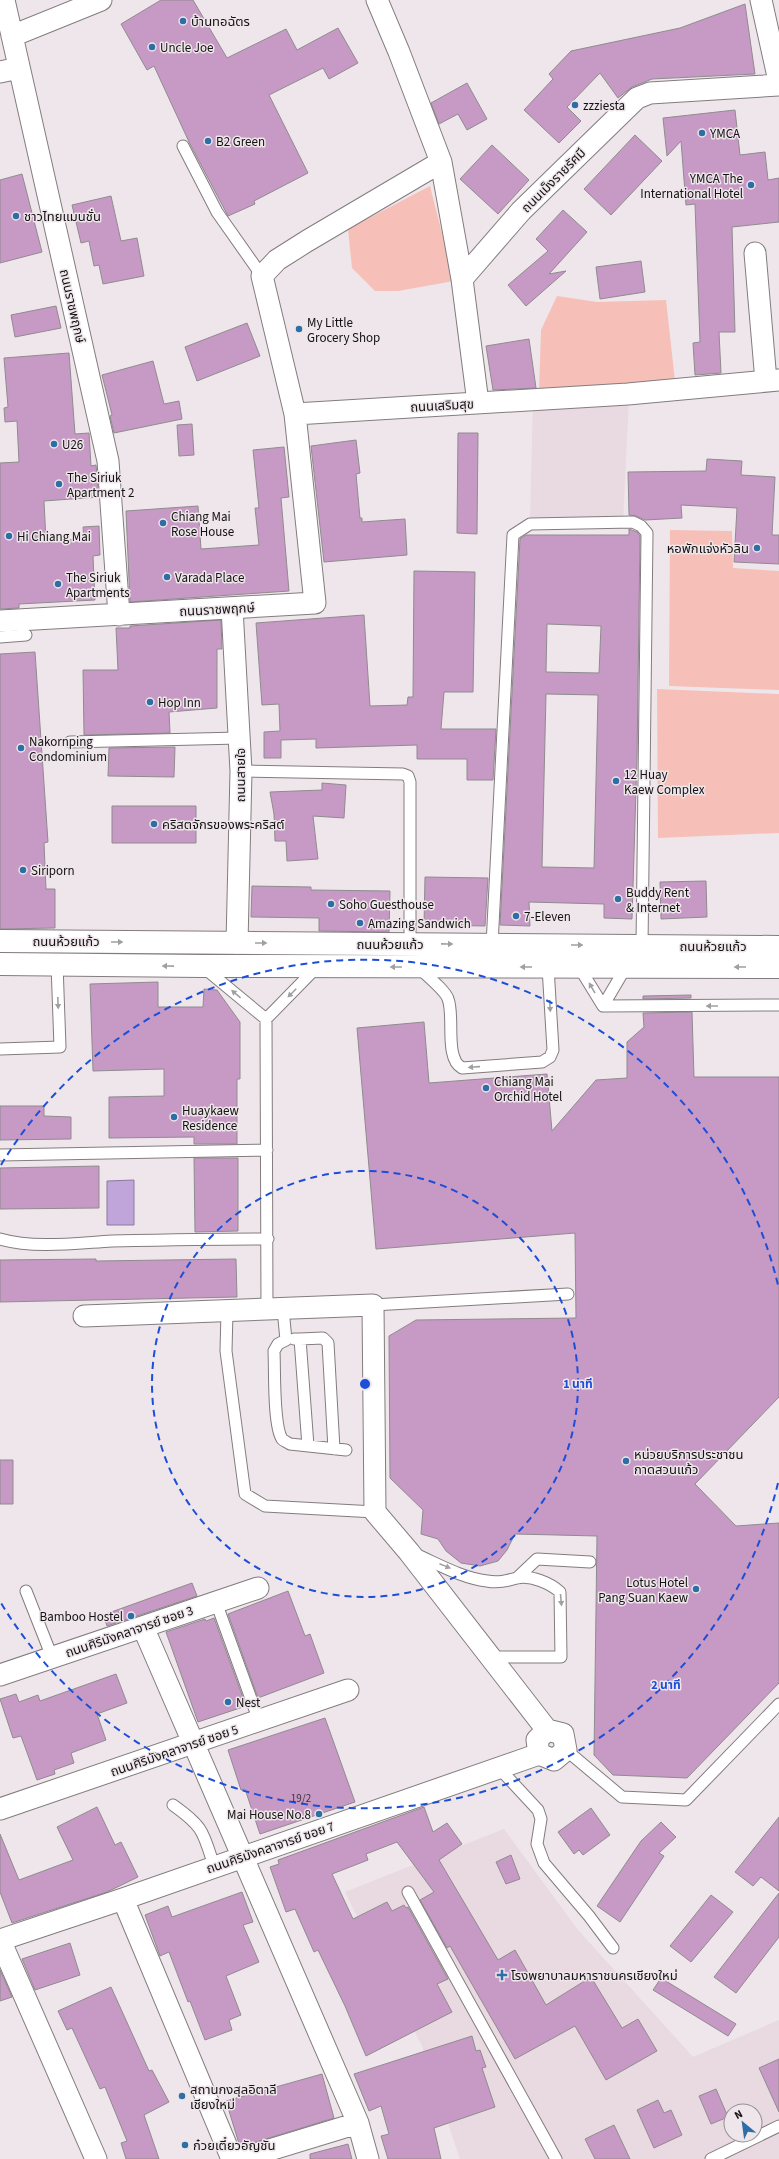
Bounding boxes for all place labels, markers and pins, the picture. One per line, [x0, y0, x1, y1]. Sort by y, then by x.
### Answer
place label: บ้านทอฉัตร [191, 13, 250, 31]
marker: บ้านทอฉัตร [178, 16, 188, 26]
place label: Uncle Joe [160, 39, 214, 57]
marker: Uncle Joe [147, 42, 157, 52]
place label: zzziesta [583, 97, 625, 115]
marker: zzziesta [570, 100, 580, 110]
place label: YMCA [709, 125, 741, 143]
marker: YMCA [697, 128, 707, 138]
place label: B2 Green [216, 133, 265, 151]
marker: B2 Green [203, 136, 213, 146]
place label: YMCA The International Hotel [640, 170, 743, 203]
marker: YMCA The International Hotel [746, 180, 756, 190]
place label: ชาวไทยแมนชั่น [24, 208, 101, 226]
marker: ชาวไทยแมนชั่น [11, 211, 21, 221]
place label: My Little Grocery Shop [307, 314, 380, 347]
marker: My Little Grocery Shop [294, 324, 304, 334]
place label: U26 [62, 436, 83, 454]
marker: U26 [49, 439, 59, 449]
place label: The Siriuk Apartment 2 [67, 469, 134, 502]
marker: The Siriuk Apartment 2 [54, 479, 64, 489]
place label: Chiang Mai Rose House [171, 508, 234, 541]
marker: Chiang Mai Rose House [158, 518, 168, 528]
place label: Hi Chiang Mai [17, 528, 91, 546]
marker: Hi Chiang Mai [4, 531, 14, 541]
place label: หอพักแจ่งหัวลิน [667, 540, 749, 558]
marker: หอพักแจ่งหัวลิน [752, 543, 762, 553]
place label: The Siriuk Apartments [66, 569, 130, 602]
place label: Varada Place [175, 569, 244, 587]
marker: Varada Place [162, 572, 172, 582]
marker: The Siriuk Apartments [53, 579, 63, 589]
place label: Hop Inn [158, 694, 201, 712]
marker: Hop Inn [145, 697, 155, 707]
place label: Nakornping Condominium [29, 733, 107, 766]
marker: Nakornping Condominium [16, 743, 26, 753]
place label: 12 Huay Kaew Complex [624, 766, 705, 799]
marker: 12 Huay Kaew Complex [611, 776, 621, 786]
place label: คริสตจักรของพระคริสต์ [162, 816, 284, 834]
marker: คริสตจักรของพระคริสต์ [149, 819, 159, 829]
place label: Siriporn [31, 862, 75, 880]
marker: Siriporn [18, 865, 28, 875]
place label: Buddy Rent & Internet [626, 884, 690, 917]
marker: Buddy Rent & Internet [613, 894, 623, 904]
place label: Soho Guesthouse [339, 896, 434, 914]
marker: Soho Guesthouse [326, 899, 336, 909]
place label: 7-Eleven [524, 908, 571, 926]
marker: 7-Eleven [511, 911, 521, 921]
place label: Amazing Sandwich [368, 915, 471, 933]
marker: Amazing Sandwich [355, 918, 365, 928]
place label: Chiang Mai Orchid Hotel [494, 1073, 562, 1106]
marker: Chiang Mai Orchid Hotel [481, 1083, 491, 1093]
place label: Huaykaew Residence [182, 1102, 240, 1135]
marker: Huaykaew Residence [169, 1112, 179, 1122]
centre of rings [358, 1377, 372, 1391]
place label: หน่วยบริการประชาชน กาดสวนแก้ว [634, 1446, 744, 1479]
marker: หน่วยบริการประชาชน กาดสวนแก้ว [621, 1456, 631, 1466]
place label: Lotus Hotel Pang Suan Kaew [598, 1574, 689, 1607]
marker: Lotus Hotel Pang Suan Kaew [691, 1584, 701, 1594]
place label: Bamboo Hostel [39, 1608, 123, 1626]
marker: Bamboo Hostel [126, 1611, 136, 1621]
place label: Nest [236, 1694, 261, 1712]
marker: Nest [223, 1697, 233, 1707]
place label: Mai House No.8 [227, 1806, 311, 1824]
marker: Mai House No.8 [314, 1809, 324, 1819]
place label: โรงพยาบาลมหาราชนครเชียงใหม่ [511, 1967, 678, 1985]
marker: โรงพยาบาลมหาราชนครเชียงใหม่ [496, 1969, 508, 1981]
place label: สถานกงสุลอิตาลี เชียงใหม่ [190, 2081, 277, 2114]
marker: สถานกงสุลอิตาลี เชียงใหม่ [177, 2091, 187, 2101]
place label: ก๋วยเตี๋ยวอัญชัน [193, 2136, 275, 2155]
marker: ก๋วยเตี๋ยวอัญชัน [180, 2140, 190, 2150]

